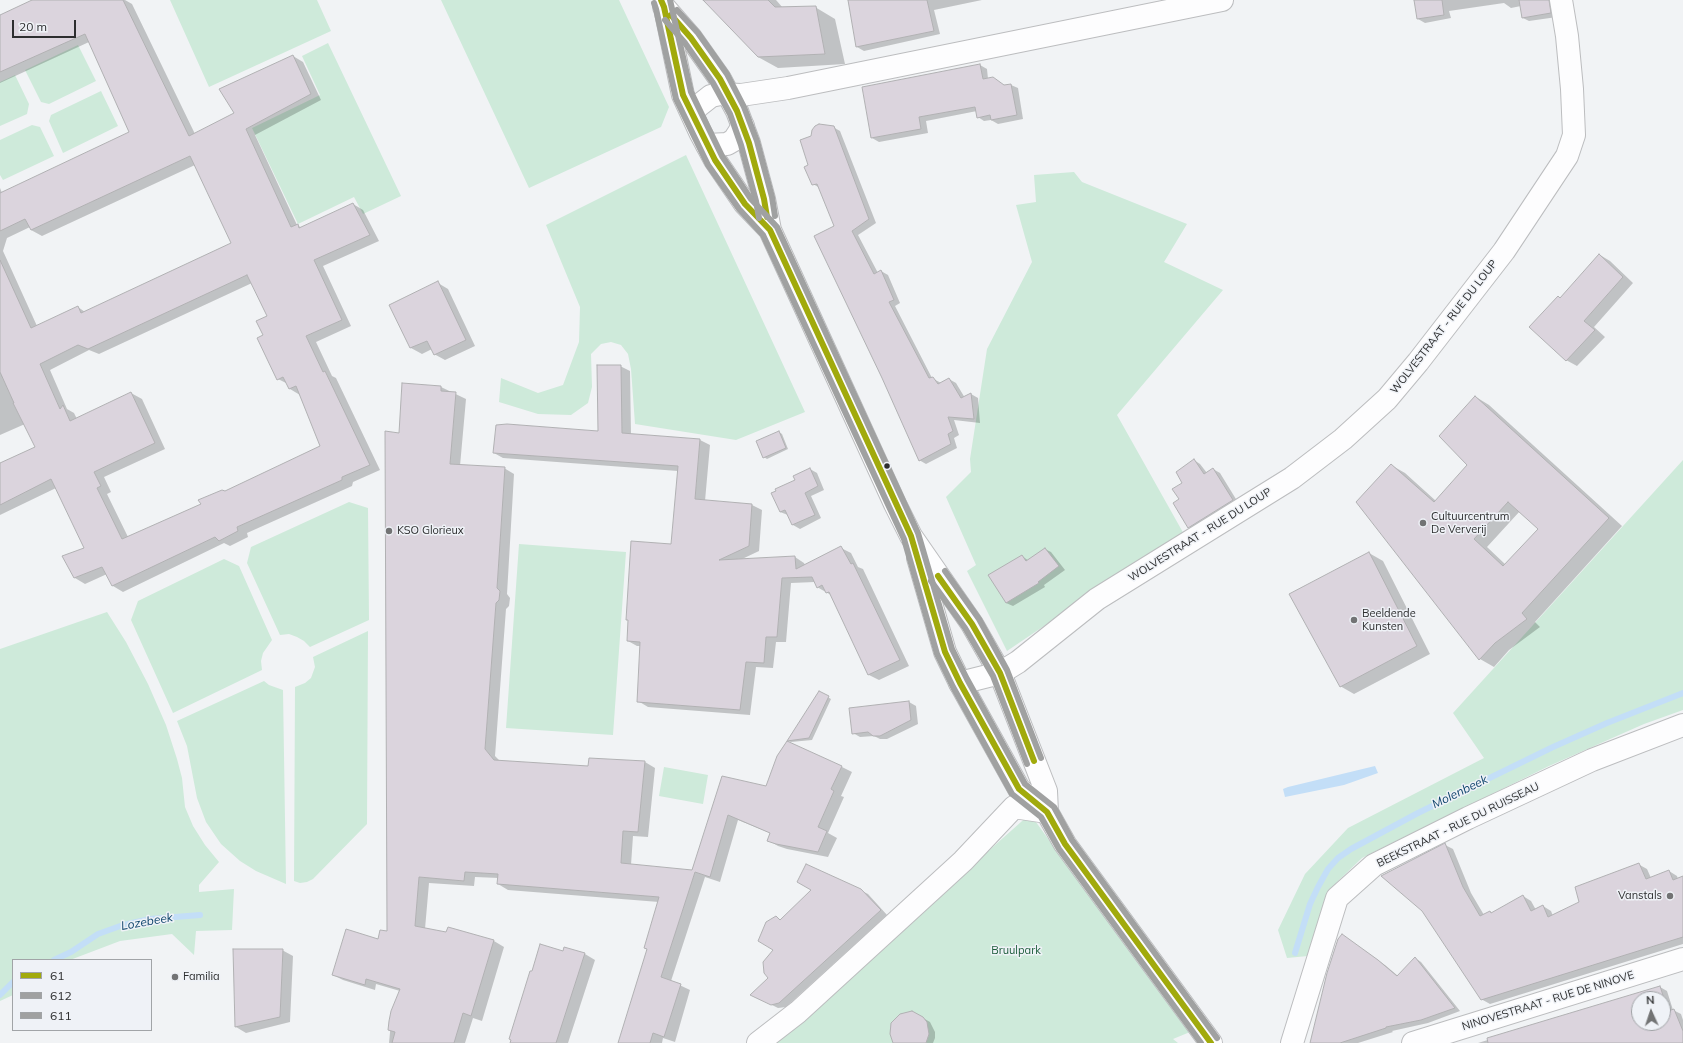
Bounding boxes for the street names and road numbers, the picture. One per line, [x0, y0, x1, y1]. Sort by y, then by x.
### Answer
street label: WOLVESTRAAT - RUE DU LOUP [1388, 257, 1500, 397]
street label: WOLVESTRAAT - RUE DU LOUP [1126, 485, 1274, 585]
street label: BEEKSTRAAT - RUE DU RUISSEAU [1375, 780, 1541, 870]
street label: NINOVESTRAAT - RUE DE NINOVE [1460, 968, 1636, 1034]

